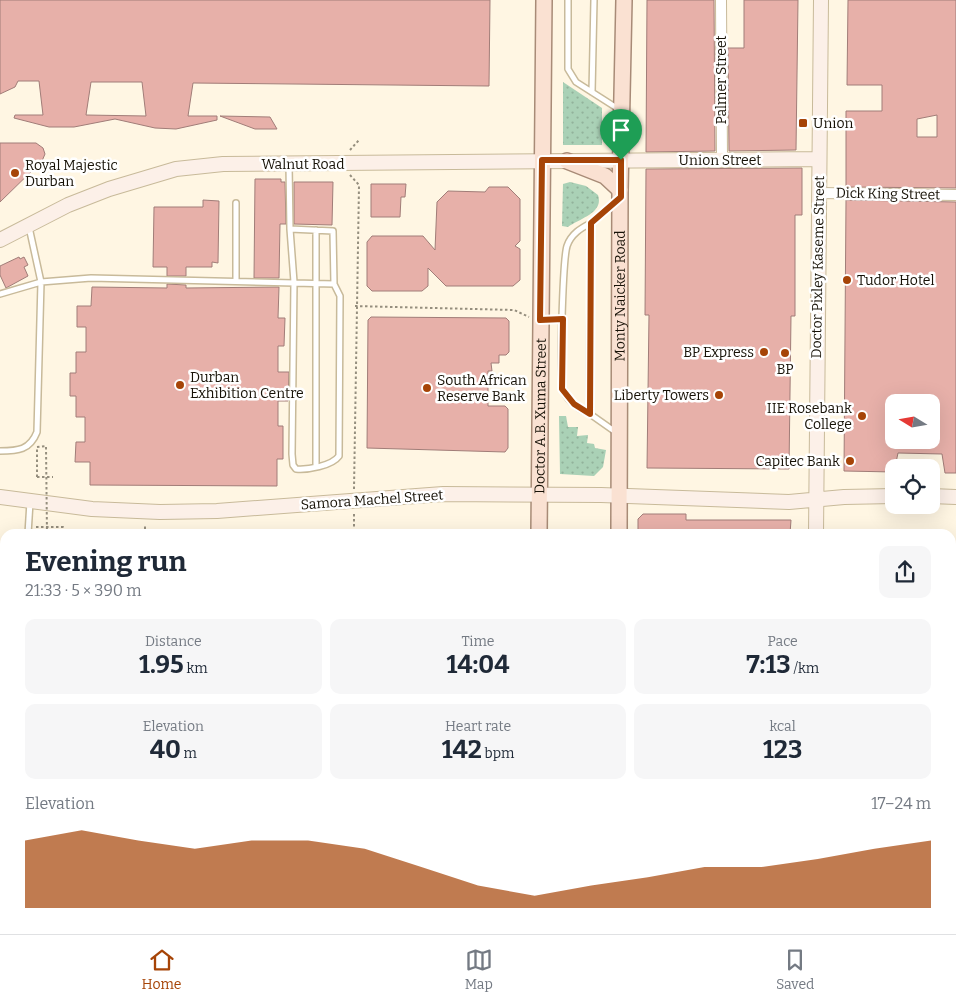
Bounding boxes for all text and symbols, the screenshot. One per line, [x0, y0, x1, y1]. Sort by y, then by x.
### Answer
street label: Palmer Street [713, 35, 730, 125]
pin [600, 109, 642, 160]
place label: Union [813, 115, 854, 132]
icon: arrive [607, 116, 635, 144]
marker: Union [797, 117, 809, 129]
street label: Union Street [679, 152, 761, 169]
street label: Walnut Road [261, 156, 345, 173]
place label: Royal Majestic Durban [25, 157, 118, 190]
marker: Royal Majestic Durban [9, 167, 21, 179]
street label: Doctor Pixley Kaseme Street [808, 175, 828, 359]
street label: Dick King Street [836, 185, 940, 203]
street label: Monty Naicker Road [611, 230, 628, 362]
place label: Tudor Hotel [857, 272, 934, 289]
marker: Tudor Hotel [841, 274, 853, 286]
street label: Doctor A.B. Xuma Street [531, 338, 549, 494]
place label: BP Express [683, 344, 754, 361]
marker: BP Express [758, 346, 770, 358]
marker: BP [779, 347, 791, 359]
place label: BP [777, 361, 793, 378]
place label: Durban Exhibition Centre [190, 369, 304, 402]
place label: South African Reserve Bank [437, 372, 527, 405]
marker: Durban Exhibition Centre [174, 379, 186, 391]
marker: South African Reserve Bank [421, 382, 433, 394]
place label: Liberty Towers [614, 387, 709, 404]
marker: Liberty Towers [713, 389, 725, 401]
north arrow [885, 394, 940, 449]
map controls [885, 394, 940, 514]
place label: IIE Rosebank College [767, 400, 852, 433]
marker: IIE Rosebank College [856, 410, 868, 422]
place label: Capitec Bank [755, 453, 840, 470]
marker: Capitec Bank [844, 455, 856, 467]
button: locate [885, 459, 940, 514]
street label: Samora Machel Street [300, 487, 444, 513]
text: Evening run [25, 545, 186, 578]
button: share [879, 546, 931, 598]
text: 21:33 · 5 × 390 m [25, 581, 142, 600]
text: Distance [145, 633, 202, 650]
text: Time [461, 633, 495, 650]
text: Pace [768, 633, 798, 650]
text: 1.95 [139, 650, 184, 680]
text: 14:04 [447, 650, 509, 680]
text: 7:13 [746, 650, 791, 680]
text: km [184, 660, 208, 677]
text: /km [791, 660, 819, 677]
text: Elevation [143, 718, 204, 735]
text: Heart rate [445, 718, 511, 735]
text: kcal [770, 718, 796, 735]
text: 40 [150, 735, 181, 765]
text: 142 [442, 735, 482, 765]
text: 123 [763, 735, 802, 765]
text: m [181, 745, 197, 762]
text: bpm [482, 745, 514, 762]
text: Elevation [25, 794, 95, 813]
text: 17–24 m [871, 794, 931, 813]
tab: Home [142, 946, 182, 993]
tab: Map [465, 946, 493, 993]
tab: Saved [776, 946, 814, 993]

